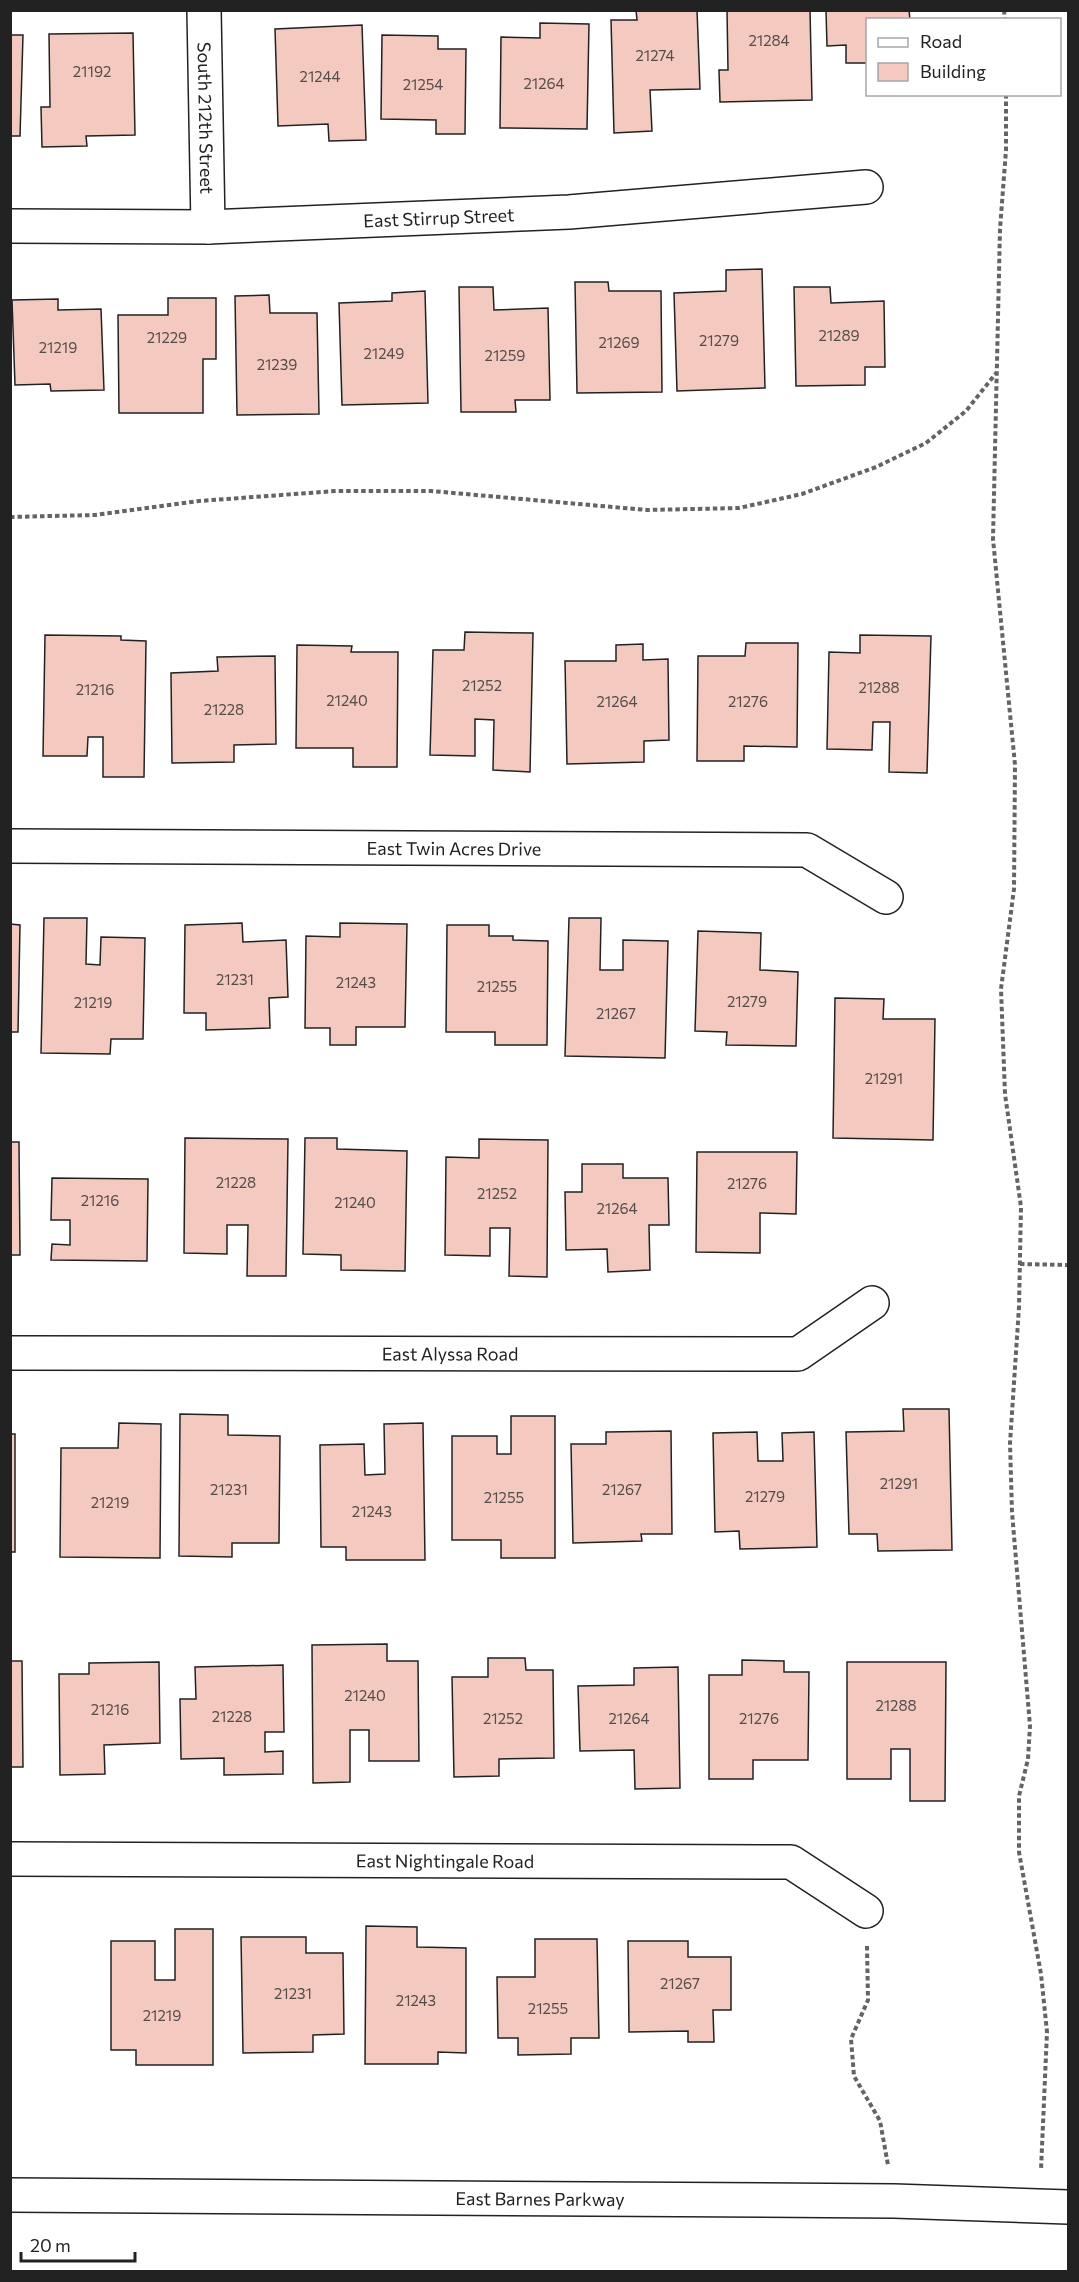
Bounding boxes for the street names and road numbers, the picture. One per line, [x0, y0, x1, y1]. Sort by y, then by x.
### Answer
street label: South 212th Street [194, 42, 218, 194]
street label: East Stirrup Street [363, 203, 515, 232]
street label: East Twin Acres Drive [367, 837, 541, 860]
street label: East Alyssa Road [382, 1342, 518, 1365]
street label: East Nightingale Road [356, 1849, 534, 1872]
street label: East Barnes Parkway [455, 2187, 625, 2210]

